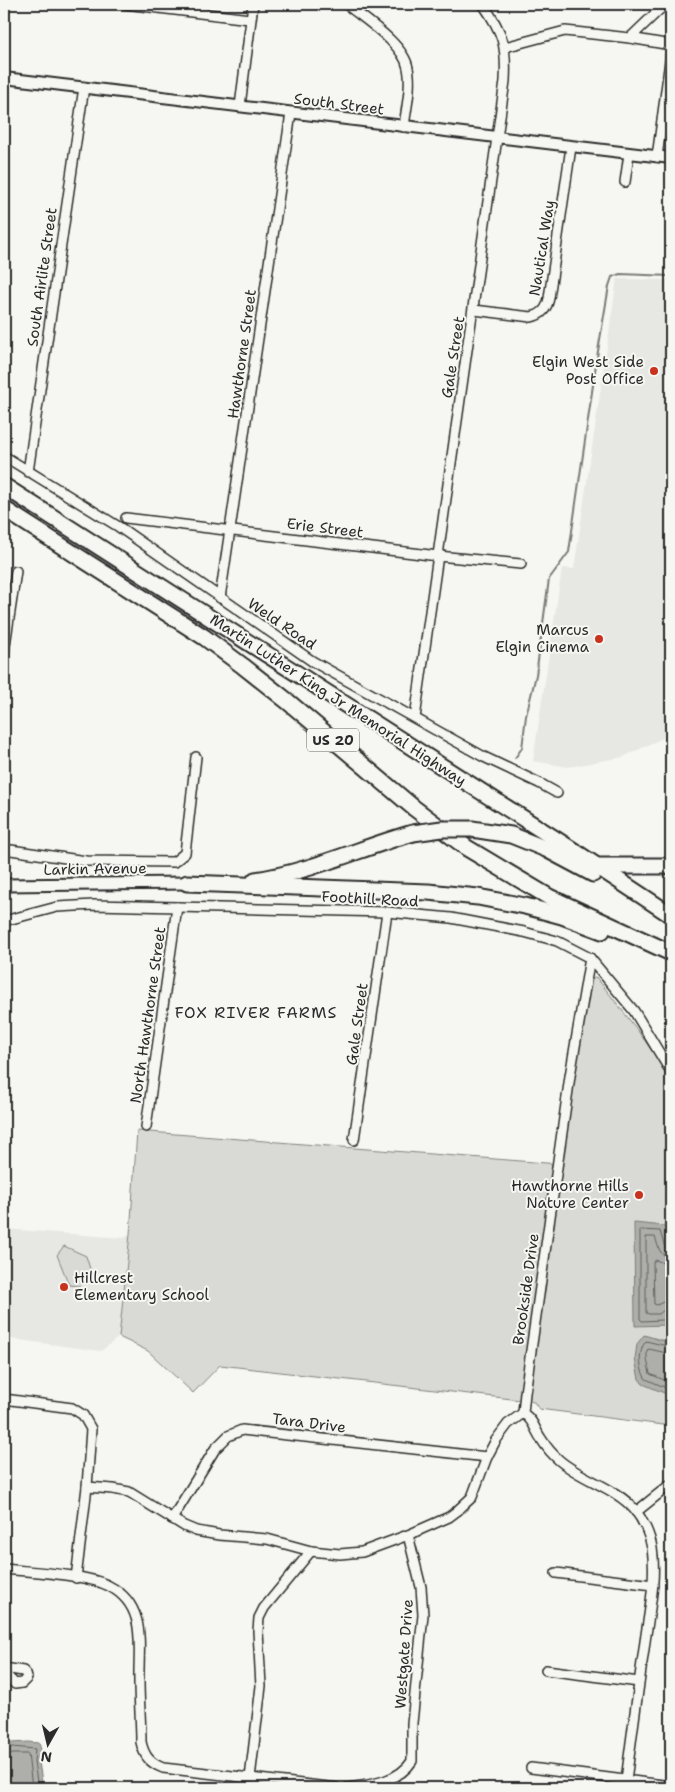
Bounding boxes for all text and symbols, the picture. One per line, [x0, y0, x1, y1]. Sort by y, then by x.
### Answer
street label: South Street [293, 89, 385, 119]
street label: Nautical Way [525, 199, 559, 297]
street label: South Airlite Street [22, 206, 62, 348]
street label: Hawthorne Street [223, 288, 261, 420]
street label: Gale Street [437, 315, 469, 399]
place label: Elgin West Side Post Office [532, 352, 644, 389]
marker: Elgin West Side Post Office [648, 365, 660, 377]
street label: Erie Street [286, 513, 364, 543]
street label: Weld Road [244, 594, 321, 655]
street label: Martin Luther King Jr Memorial Highway [206, 609, 470, 791]
place label: Marcus Elgin Cinema [495, 620, 590, 657]
marker: Marcus Elgin Cinema [593, 633, 605, 645]
road number: US 20 [307, 728, 359, 752]
street label: Larkin Avenue [43, 858, 147, 880]
street label: Foothill Road [321, 886, 420, 912]
street label: North Hawthorne Street [126, 925, 170, 1105]
street label: Gale Street [341, 982, 373, 1066]
district label: FOX RIVER FARMS [175, 1002, 337, 1023]
place label: Hawthorne Hills Nature Center [511, 1176, 629, 1213]
marker: Hawthorne Hills Nature Center [633, 1189, 645, 1201]
street label: Brookside Drive [508, 1232, 544, 1346]
place label: Hillcrest Elementary School [74, 1268, 210, 1305]
marker: Hillcrest Elementary School [58, 1281, 70, 1293]
street label: Tara Drive [271, 1409, 347, 1437]
street label: Westgate Drive [390, 1598, 418, 1710]
north arrow [22, 1720, 72, 1770]
text: N [39, 1747, 53, 1767]

